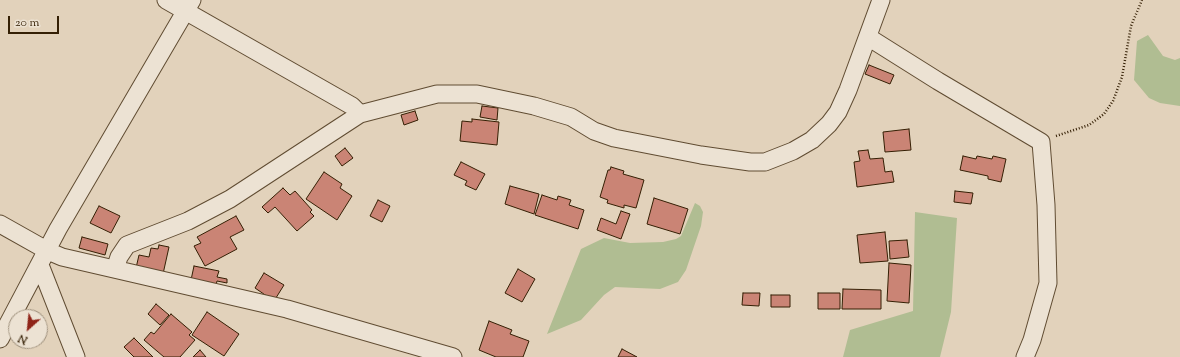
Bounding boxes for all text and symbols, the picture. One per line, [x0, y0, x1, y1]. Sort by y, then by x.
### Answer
scale bar [10, 8, 61, 34]
text: 20 m [15, 14, 39, 32]
north arrow [8, 309, 48, 349]
text: N [15, 330, 31, 348]

